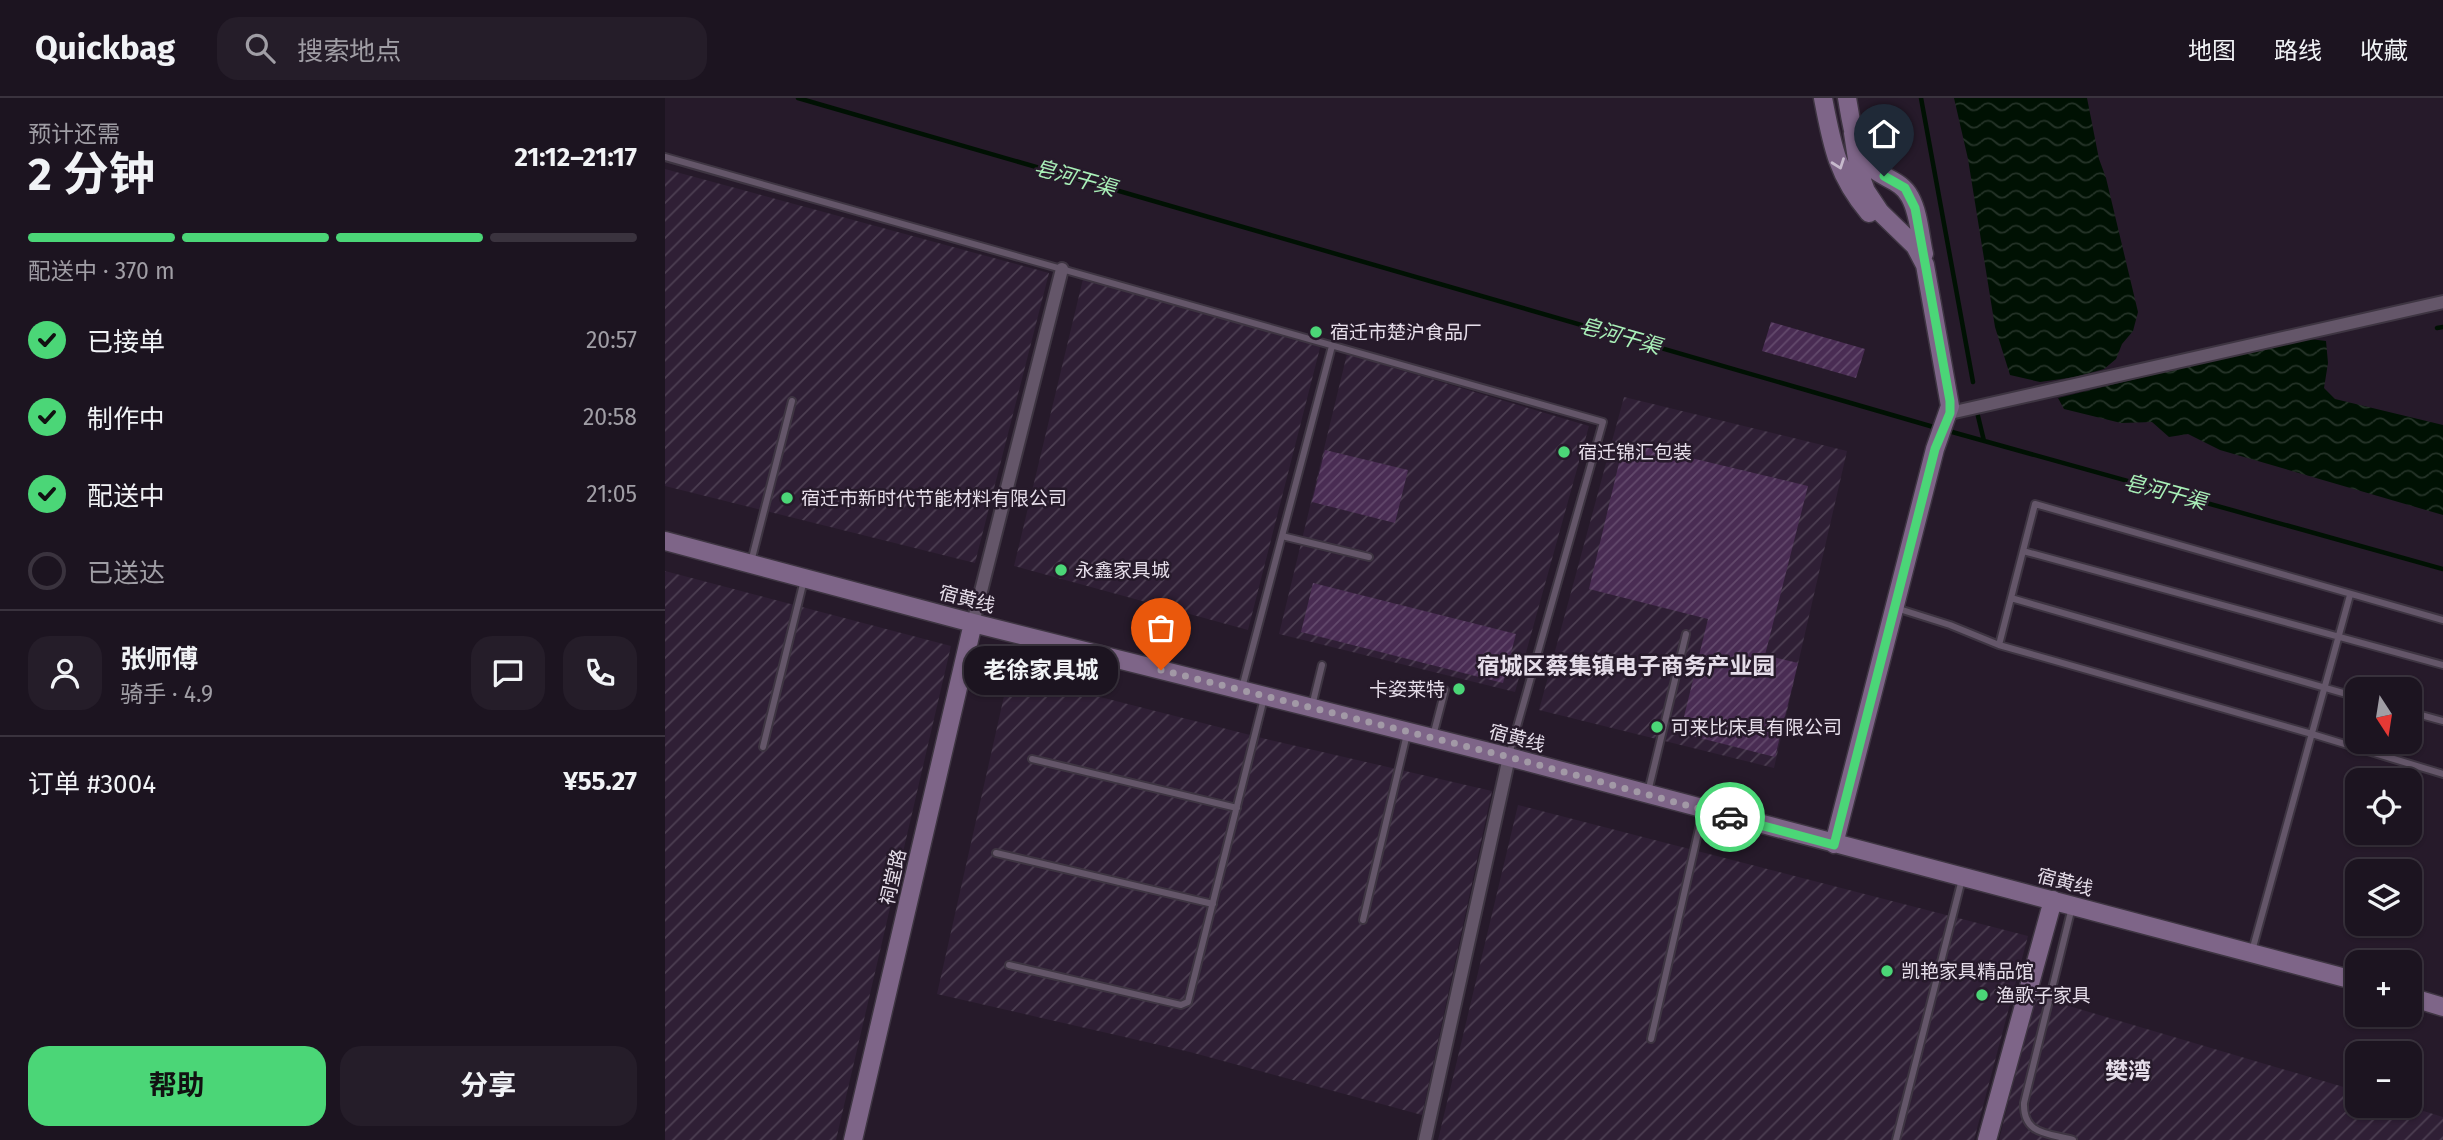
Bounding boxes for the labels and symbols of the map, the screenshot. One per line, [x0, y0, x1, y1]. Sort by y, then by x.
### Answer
pin [1854, 104, 1914, 176]
water label: 皂河干渠 [1031, 154, 1122, 203]
one-way arrow [1831, 158, 1845, 170]
water label: 皂河干渠 [1576, 312, 1667, 361]
place label: 宿迁市楚沪食品厂 [1330, 321, 1482, 344]
marker: 宿迁市楚沪食品厂 [1308, 324, 1324, 340]
place label: 宿迁锦汇包装 [1578, 441, 1692, 464]
marker: 宿迁锦汇包装 [1556, 444, 1572, 460]
water label: 皂河干渠 [2121, 469, 2212, 516]
place label: 宿迁市新时代节能材料有限公司 [801, 487, 1067, 510]
marker: 宿迁市新时代节能材料有限公司 [779, 490, 795, 506]
place label: 永鑫家具城 [1075, 559, 1170, 582]
marker: 永鑫家具城 [1053, 562, 1069, 578]
street label: 宿黄线 [936, 581, 998, 617]
pin [1131, 598, 1191, 670]
callout: 老徐家具城 [965, 646, 1119, 694]
district label: 宿城区蔡集镇电子商务产业园 [1477, 652, 1776, 680]
north arrow [2345, 677, 2422, 754]
place label: 卡姿莱特 [1369, 678, 1445, 701]
marker: 卡姿莱特 [1451, 681, 1467, 697]
place label: 可来比床具有限公司 [1671, 716, 1842, 739]
marker: 可来比床具有限公司 [1649, 719, 1665, 735]
street label: 宿黄线 [1486, 720, 1548, 756]
courier [1695, 782, 1765, 852]
street label: 祠堂路 [875, 847, 911, 907]
street label: 宿黄线 [2034, 864, 2096, 900]
place label: 凯艳家具精品馆 [1901, 960, 2034, 983]
marker: 凯艳家具精品馆 [1879, 963, 1895, 979]
place label: 渔歌子家具 [1996, 984, 2091, 1007]
marker: 渔歌子家具 [1974, 987, 1990, 1003]
district label: 樊湾 [2105, 1057, 2151, 1085]

